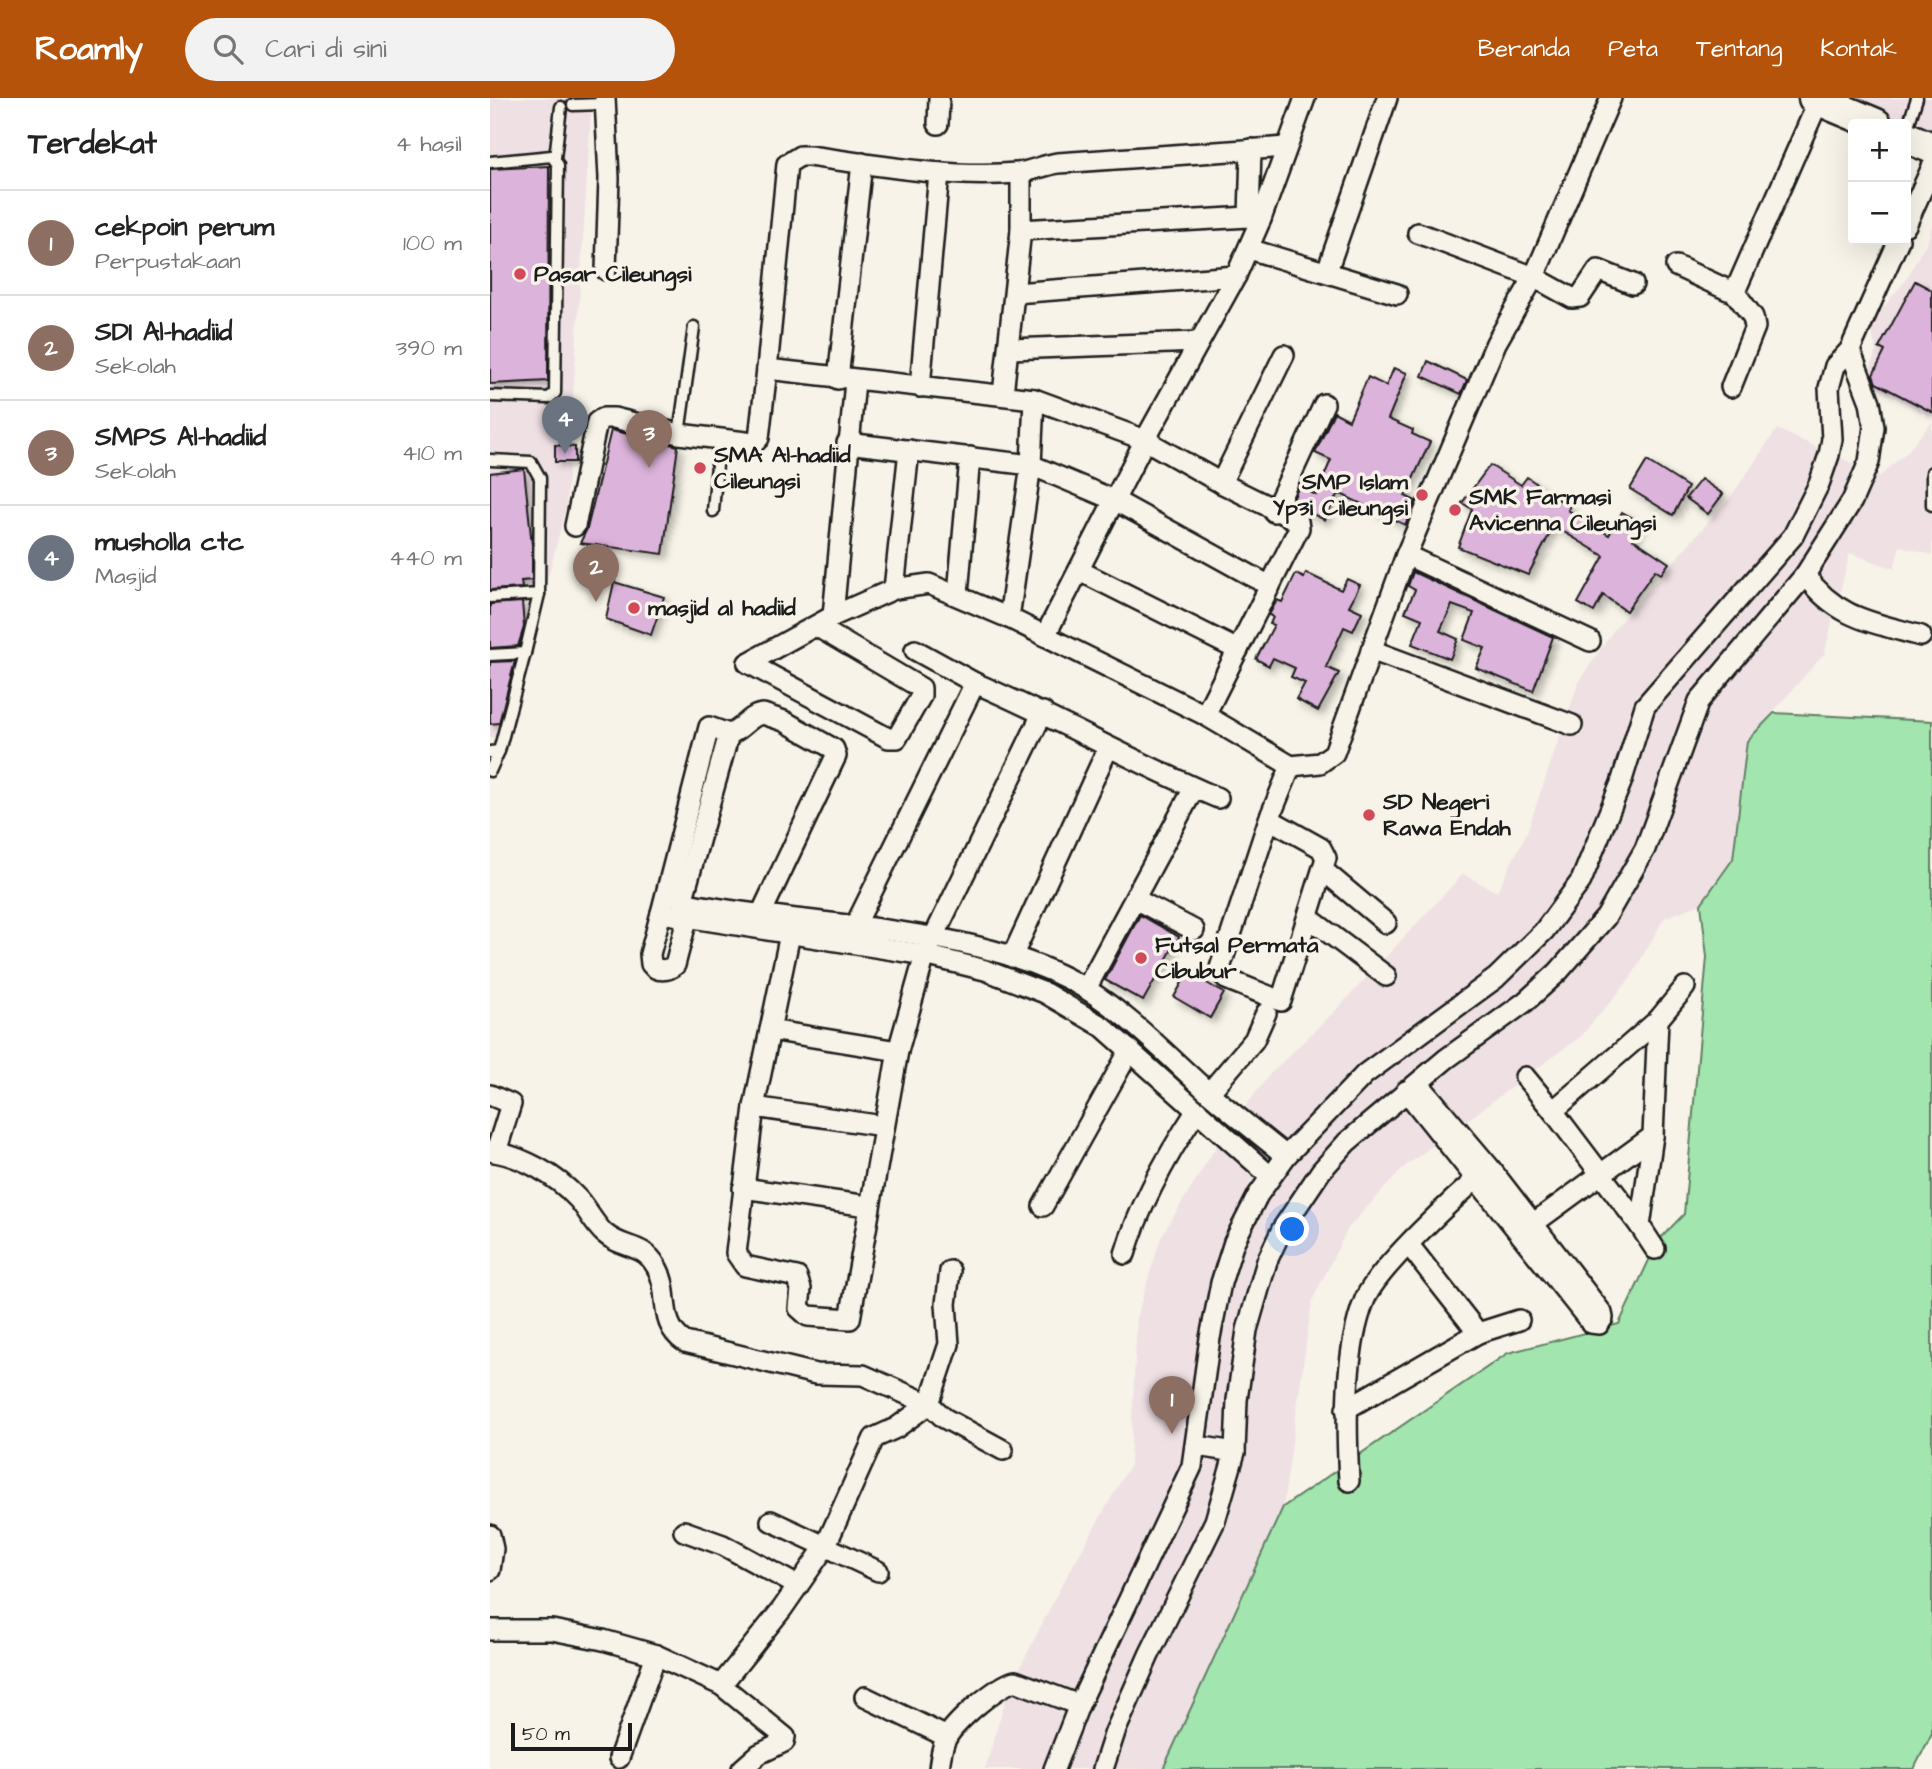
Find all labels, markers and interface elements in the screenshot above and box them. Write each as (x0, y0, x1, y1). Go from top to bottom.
search box (185, 18, 675, 81)
text: Roamly (35, 26, 143, 72)
icon: search (209, 30, 247, 68)
text: Cari di sini (265, 31, 387, 67)
text: Beranda (1478, 32, 1570, 66)
text: Peta (1608, 32, 1658, 66)
text: Tentang (1696, 32, 1782, 66)
text: Kontak (1820, 32, 1897, 66)
map controls (1848, 119, 1911, 245)
button: + (1848, 119, 1911, 182)
text: Terdekat (28, 123, 157, 165)
text: 4 hasil (395, 128, 462, 160)
button: − (1848, 182, 1911, 245)
text: cekpoin perum (95, 209, 274, 245)
text: 1 (50, 227, 52, 259)
text: 100 m (403, 227, 462, 259)
text: Perpustakaan (95, 245, 241, 277)
place label: Pasar Cileungsi (534, 258, 692, 291)
marker: Pasar Cileungsi (512, 266, 528, 282)
text: SDI Al-hadiid (95, 314, 232, 350)
text: 2 (44, 332, 58, 364)
text: 390 m (396, 332, 462, 364)
text: Sekolah (95, 350, 176, 382)
pin: 4 (542, 396, 588, 454)
pin: 3 (626, 410, 672, 468)
text: SMPS Al-hadiid (95, 419, 266, 455)
text: 3 (45, 437, 57, 469)
text: 410 m (402, 437, 462, 469)
place label: SMA Al-hadiid Cileungsi (713, 439, 851, 498)
text: Sekolah (95, 455, 176, 487)
marker: SMA Al-hadiid Cileungsi (692, 460, 708, 476)
place label: SMP Islam Yp3i Cileungsi (1273, 466, 1409, 525)
place label: SMK Farmasi Avicenna Cileungsi (1468, 481, 1656, 540)
marker: SMP Islam Yp3i Cileungsi (1414, 487, 1430, 503)
marker: SMK Farmasi Avicenna Cileungsi (1447, 502, 1463, 518)
text: musholla ctc (95, 524, 244, 560)
text: 4 (43, 542, 59, 574)
text: 440 m (389, 542, 462, 574)
pin: 2 (573, 544, 619, 602)
text: Masjid (95, 560, 157, 592)
place label: masjid al hadiid (648, 592, 796, 624)
marker: masjid al hadiid (626, 600, 642, 616)
place label: SD Negeri Rawa Endah (1382, 786, 1511, 844)
marker: SD Negeri Rawa Endah (1361, 807, 1377, 823)
place label: Futsal Permata Cibubur (1155, 929, 1319, 987)
marker: Futsal Permata Cibubur (1133, 950, 1149, 966)
your location (1275, 1212, 1309, 1246)
pin: 1 (1149, 1376, 1195, 1434)
scale bar (511, 1720, 632, 1752)
text: 50 m (522, 1721, 570, 1748)

